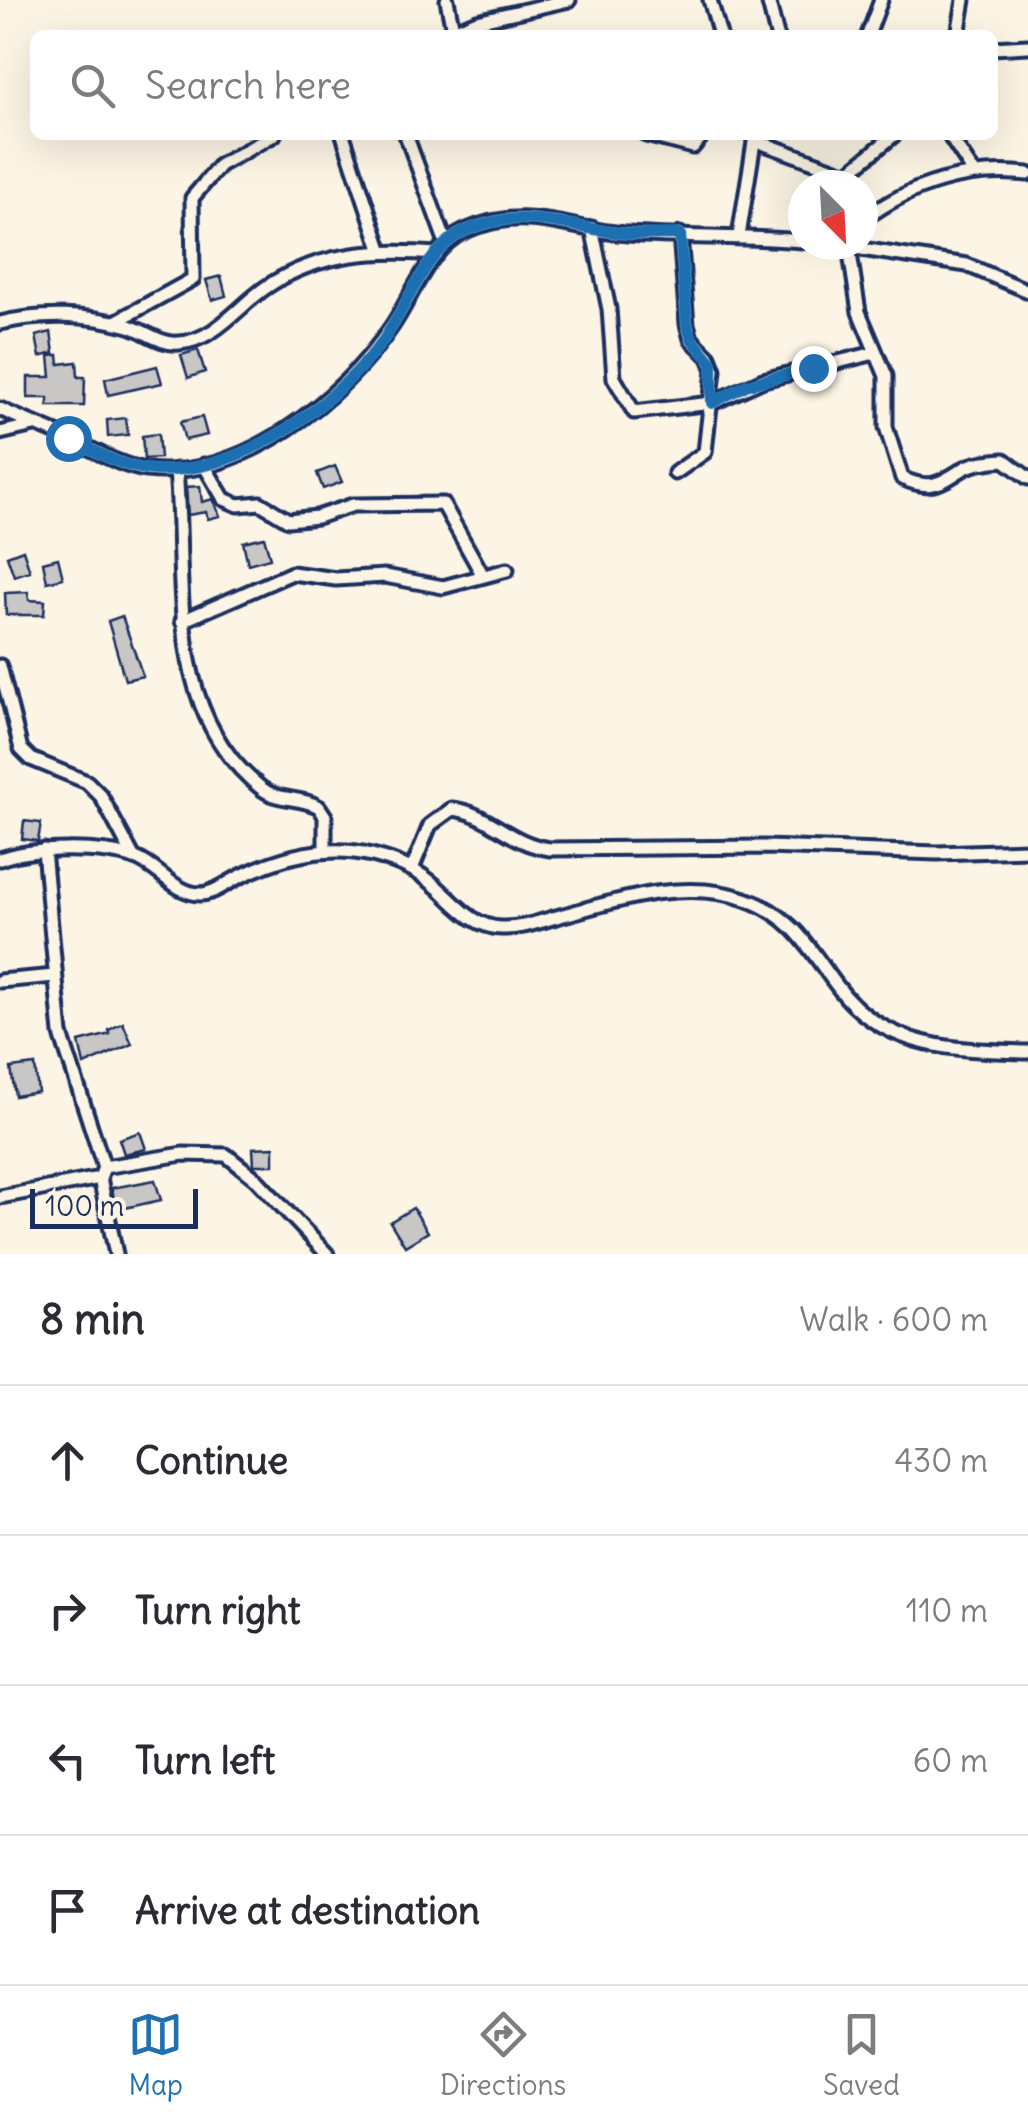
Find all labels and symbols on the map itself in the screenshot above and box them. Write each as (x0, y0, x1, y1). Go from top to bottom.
north arrow (788, 170, 878, 260)
route end (791, 346, 837, 392)
route start (46, 416, 92, 462)
scale bar (30, 1184, 198, 1228)

